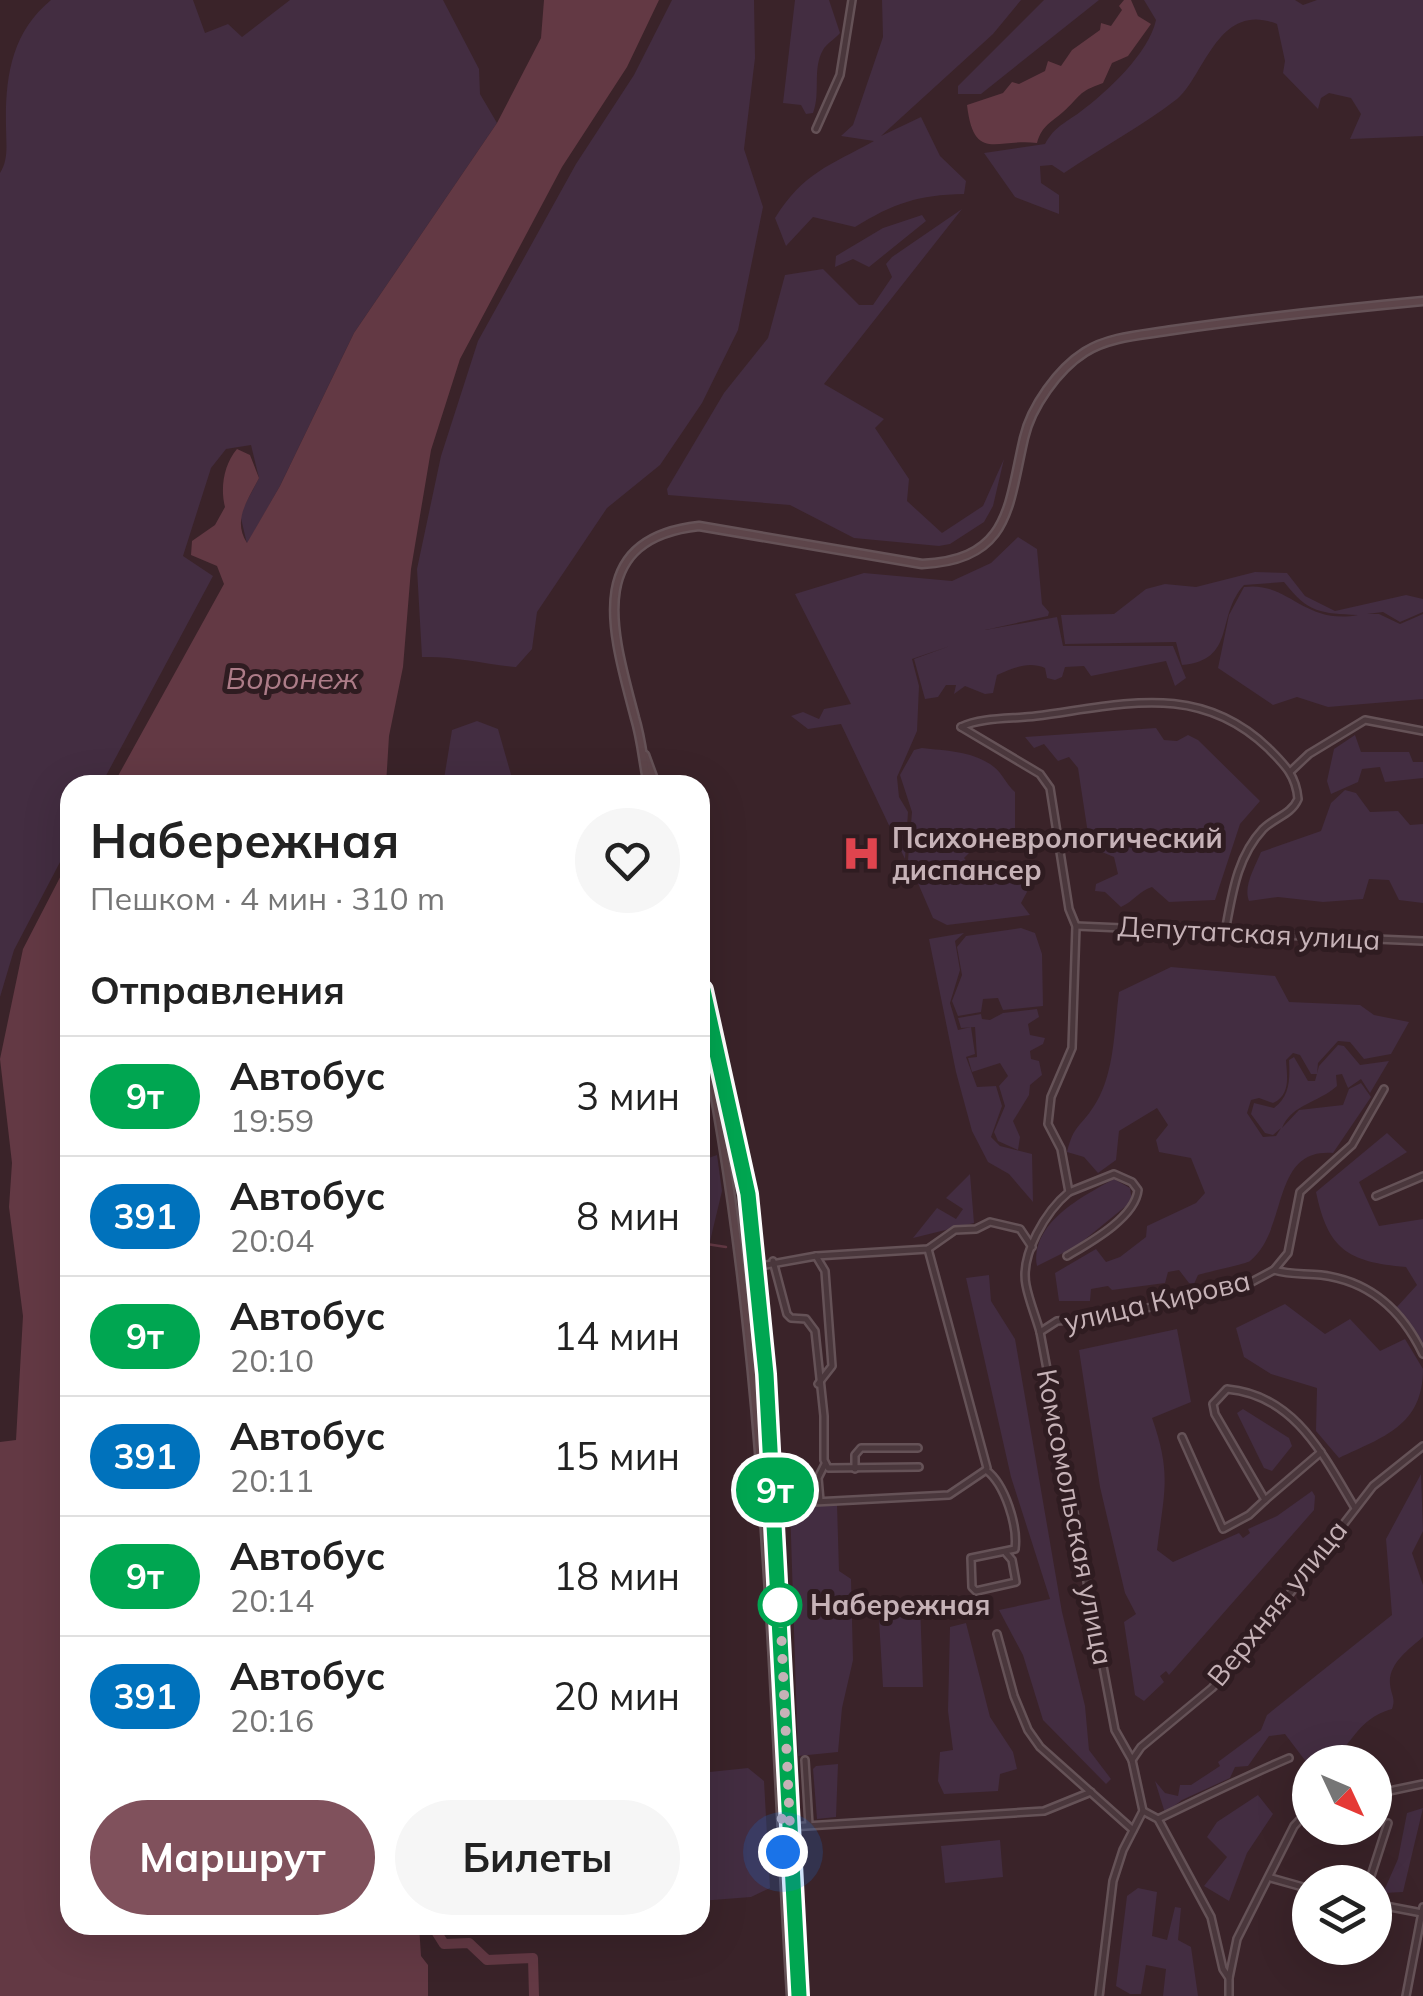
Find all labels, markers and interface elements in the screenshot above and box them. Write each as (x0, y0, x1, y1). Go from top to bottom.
water label: Воронеж (226, 659, 359, 697)
button: heart (575, 808, 680, 913)
text: Набережная (90, 810, 399, 870)
place label: Психоневрологический диспансер (892, 820, 1223, 887)
hospital icon: Психоневрологический диспансер (841, 833, 883, 875)
text: Пешком · 4 мин · 310 m (90, 878, 445, 918)
street label: Депутатская улица (1117, 908, 1381, 957)
text: Отправления (90, 966, 345, 1014)
text: Автобус (230, 1052, 385, 1100)
text: 3 мин (576, 1072, 680, 1120)
text: 9т (126, 1074, 164, 1118)
text: 19:59 (230, 1100, 314, 1140)
text: Автобус (230, 1172, 385, 1220)
text: 8 мин (576, 1192, 680, 1240)
text: 391 (113, 1194, 177, 1238)
text: 20:04 (230, 1220, 314, 1260)
street label: улица Кирова (1060, 1262, 1253, 1339)
text: Автобус (230, 1292, 385, 1340)
text: 14 мин (554, 1312, 680, 1360)
text: 9т (126, 1314, 164, 1358)
text: 20:10 (230, 1340, 314, 1380)
street label: Комсомольская улица (1030, 1366, 1121, 1668)
text: Автобус (230, 1412, 385, 1460)
text: 15 мин (554, 1432, 680, 1480)
text: 391 (113, 1434, 177, 1478)
line badge: 9т (730, 1458, 820, 1522)
text: 20:11 (230, 1460, 314, 1500)
text: 9т (756, 1468, 794, 1512)
street label: Верхняя улица (1199, 1513, 1354, 1693)
text: Автобус (230, 1532, 385, 1580)
text: 18 мин (554, 1552, 680, 1600)
text: 9т (126, 1554, 164, 1598)
text: 20:14 (230, 1580, 314, 1620)
marker: Набережная (759, 1584, 801, 1626)
place label: Набережная (810, 1587, 990, 1622)
text: Автобус (230, 1652, 385, 1700)
text: 20 мин (554, 1672, 680, 1720)
text: 391 (113, 1674, 177, 1718)
text: 20:16 (230, 1700, 314, 1740)
north arrow (1292, 1745, 1392, 1845)
map controls (1292, 1745, 1392, 1965)
button: Маршрут (90, 1800, 375, 1915)
button: Билеты (395, 1800, 680, 1915)
your location (758, 1827, 808, 1877)
button: layers (1292, 1865, 1392, 1965)

